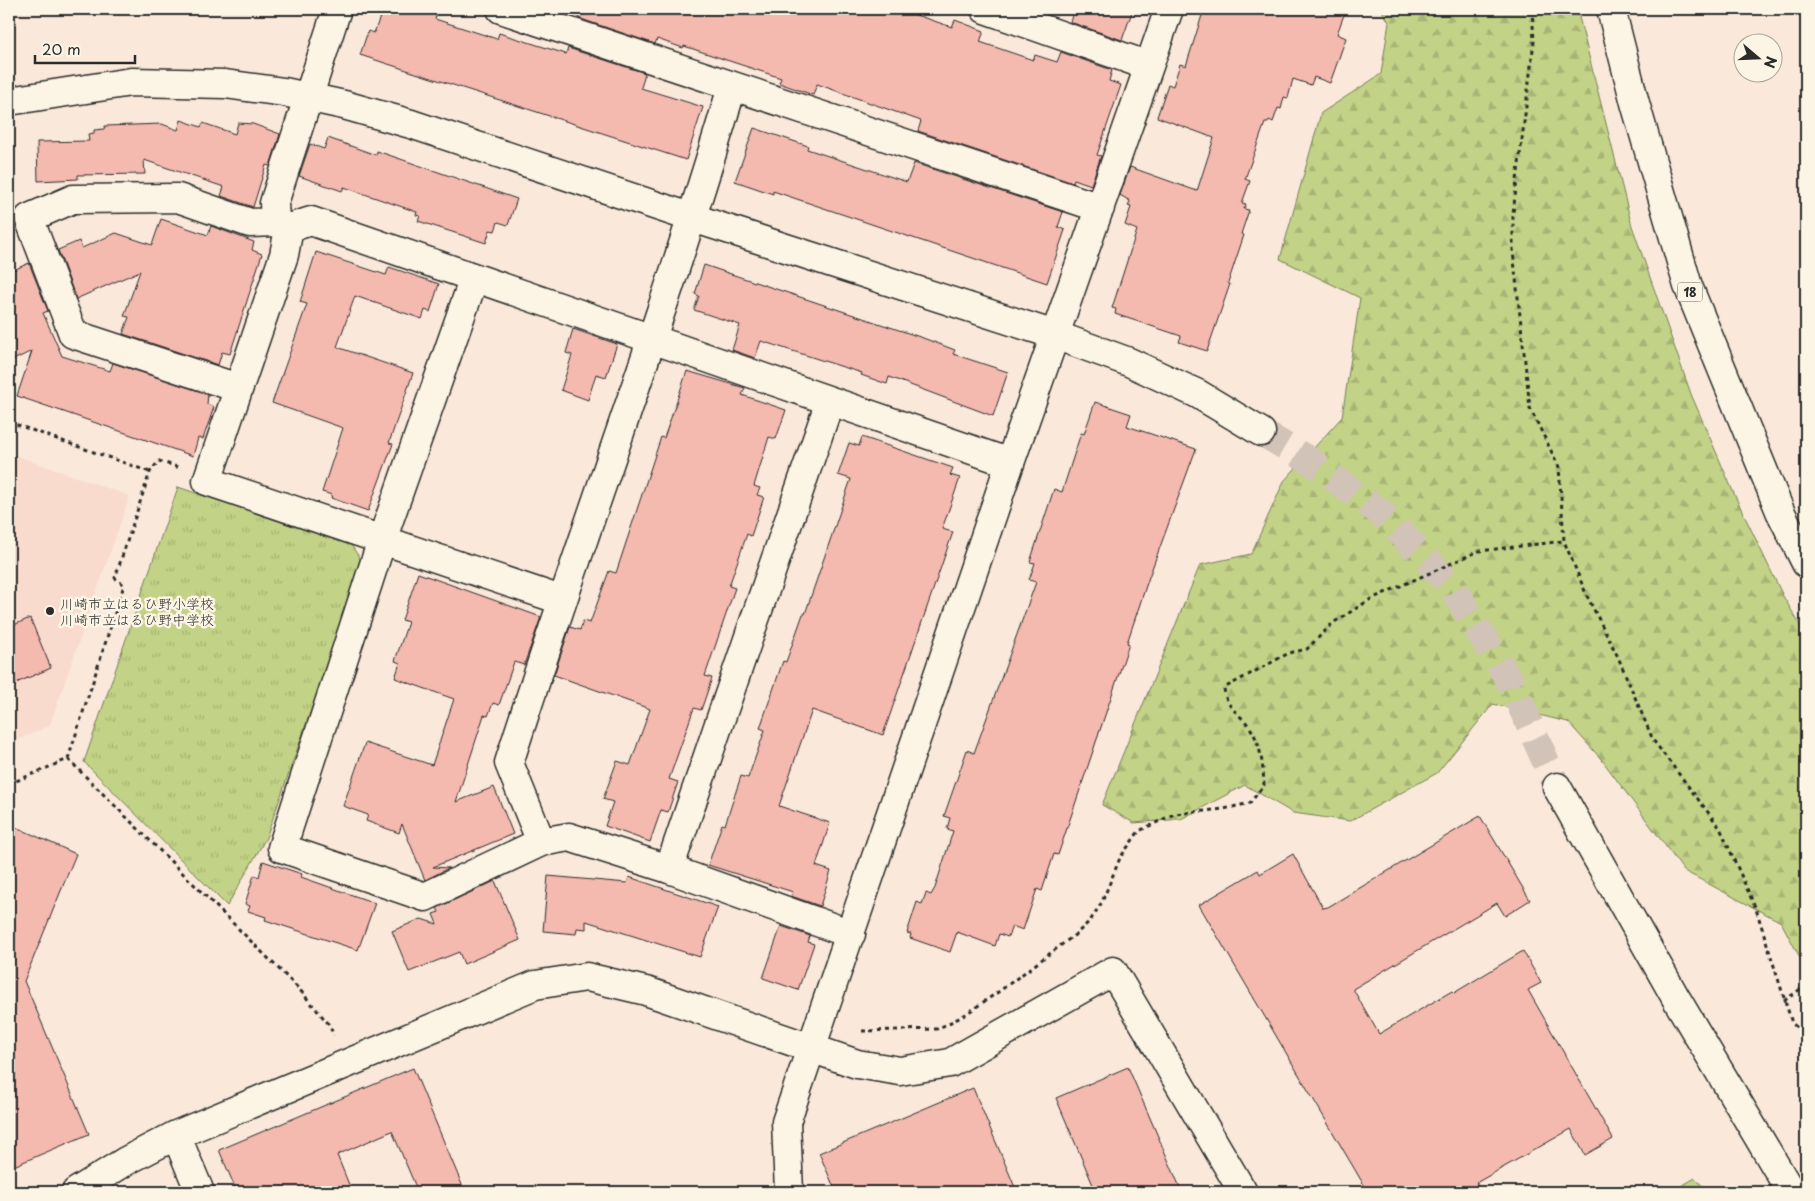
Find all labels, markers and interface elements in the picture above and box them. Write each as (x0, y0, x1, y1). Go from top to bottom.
scale bar (35, 32, 135, 64)
north arrow (1732, 32, 1782, 82)
text: 20 m (42, 37, 81, 60)
text: N (1759, 54, 1782, 71)
road number: 18 (1678, 282, 1702, 302)
place label: 川崎市立はるひ野小学校 川崎市立はるひ野中学校 (60, 593, 214, 630)
marker: 川崎市立はるひ野小学校 川崎市立はるひ野中学校 (44, 605, 56, 617)

